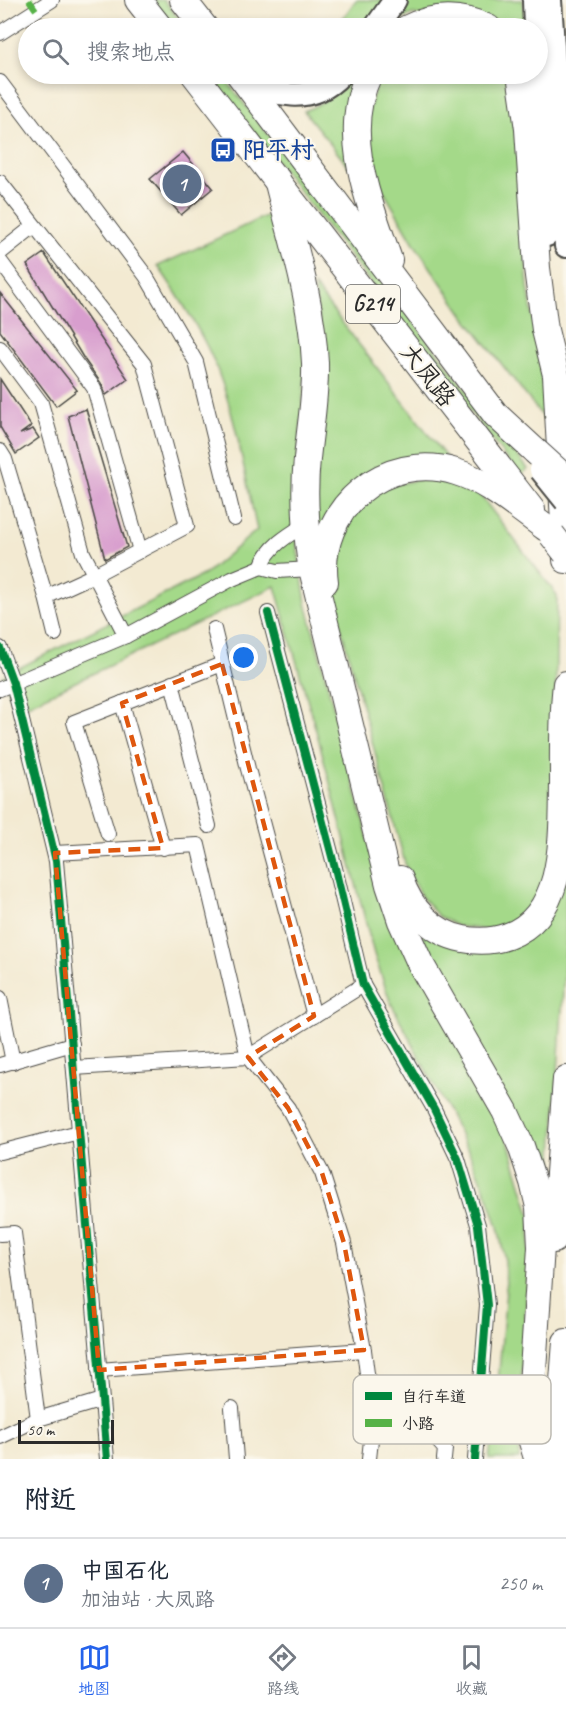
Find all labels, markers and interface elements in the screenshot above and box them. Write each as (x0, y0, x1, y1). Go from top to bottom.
search box (18, 18, 548, 84)
icon: search (39, 35, 72, 68)
text: 搜索地点 (87, 38, 175, 66)
bus stop icon: 阳平村 (208, 135, 238, 165)
place label: 阳平村 (242, 135, 314, 165)
pin: 1 (162, 162, 201, 207)
road number: G214 (346, 285, 400, 323)
street label: 大凤路 (394, 337, 462, 413)
your location (229, 643, 258, 672)
legend (353, 1375, 551, 1444)
text: 自行车道 (402, 1387, 466, 1407)
text: 小路 (402, 1414, 434, 1434)
scale bar (18, 1417, 114, 1444)
text: 50 m (27, 1420, 54, 1440)
text: 附近 (24, 1483, 76, 1516)
text: 中国石化 (81, 1557, 169, 1585)
text: 1 (39, 1571, 48, 1596)
text: 250 m (499, 1571, 542, 1596)
text: 加油站 · 大凤路 (81, 1587, 214, 1612)
tab: 地图 (78, 1641, 111, 1699)
tab: 路线 (266, 1641, 299, 1699)
tab: 收藏 (455, 1641, 488, 1699)

